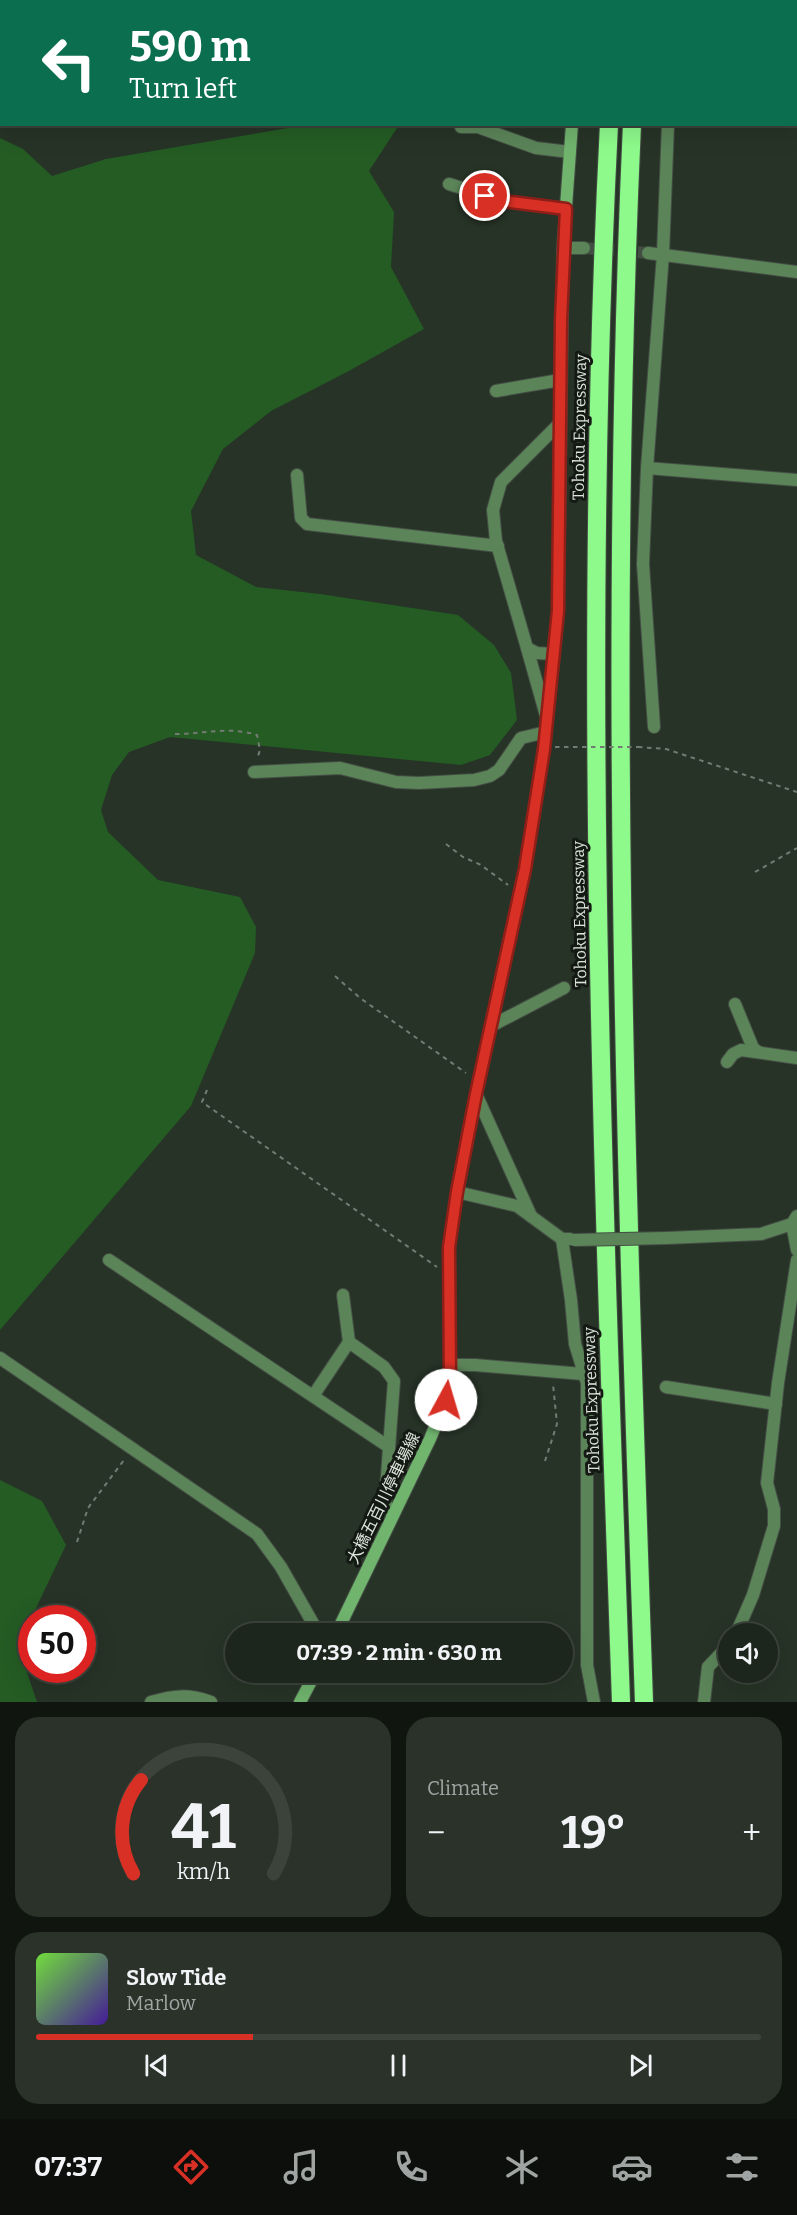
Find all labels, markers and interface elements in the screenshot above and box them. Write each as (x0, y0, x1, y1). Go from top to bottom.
text: 590 m (129, 22, 251, 72)
icon: left (30, 24, 108, 102)
text: Turn left (129, 73, 237, 105)
pin (459, 170, 510, 221)
icon: arrive (468, 179, 501, 212)
street label: Tohoku Expressway (569, 353, 590, 500)
street label: Tohoku Expressway (569, 840, 590, 987)
street label: Tohoku Expressway (579, 1326, 604, 1473)
position arrow (414, 1368, 478, 1432)
street label: 大橋五百川停車場線 (343, 1429, 424, 1567)
speed limit sign: 50 (18, 1605, 96, 1683)
map controls (718, 1623, 778, 1683)
button: sound (718, 1623, 778, 1683)
text: 07:39 · 2 min · 630 m (296, 1639, 502, 1666)
text: Climate (427, 1776, 499, 1800)
text: 41 (171, 1790, 236, 1865)
text: 19° (561, 1806, 626, 1860)
text: − (427, 1813, 445, 1853)
text: + (742, 1813, 761, 1853)
text: km/h (176, 1859, 230, 1885)
text: Slow Tide (126, 1964, 226, 1991)
text: Marlow (126, 1991, 196, 2015)
icon: previous (140, 2049, 173, 2082)
icon: pause (382, 2049, 415, 2082)
icon: next (624, 2049, 657, 2082)
icon: directions (170, 2146, 212, 2188)
icon: music (280, 2146, 322, 2188)
icon: phone (390, 2146, 432, 2188)
icon: climate (501, 2146, 543, 2188)
icon: car (611, 2146, 653, 2188)
icon: filters (721, 2146, 763, 2188)
text: 07:37 (34, 2151, 102, 2183)

